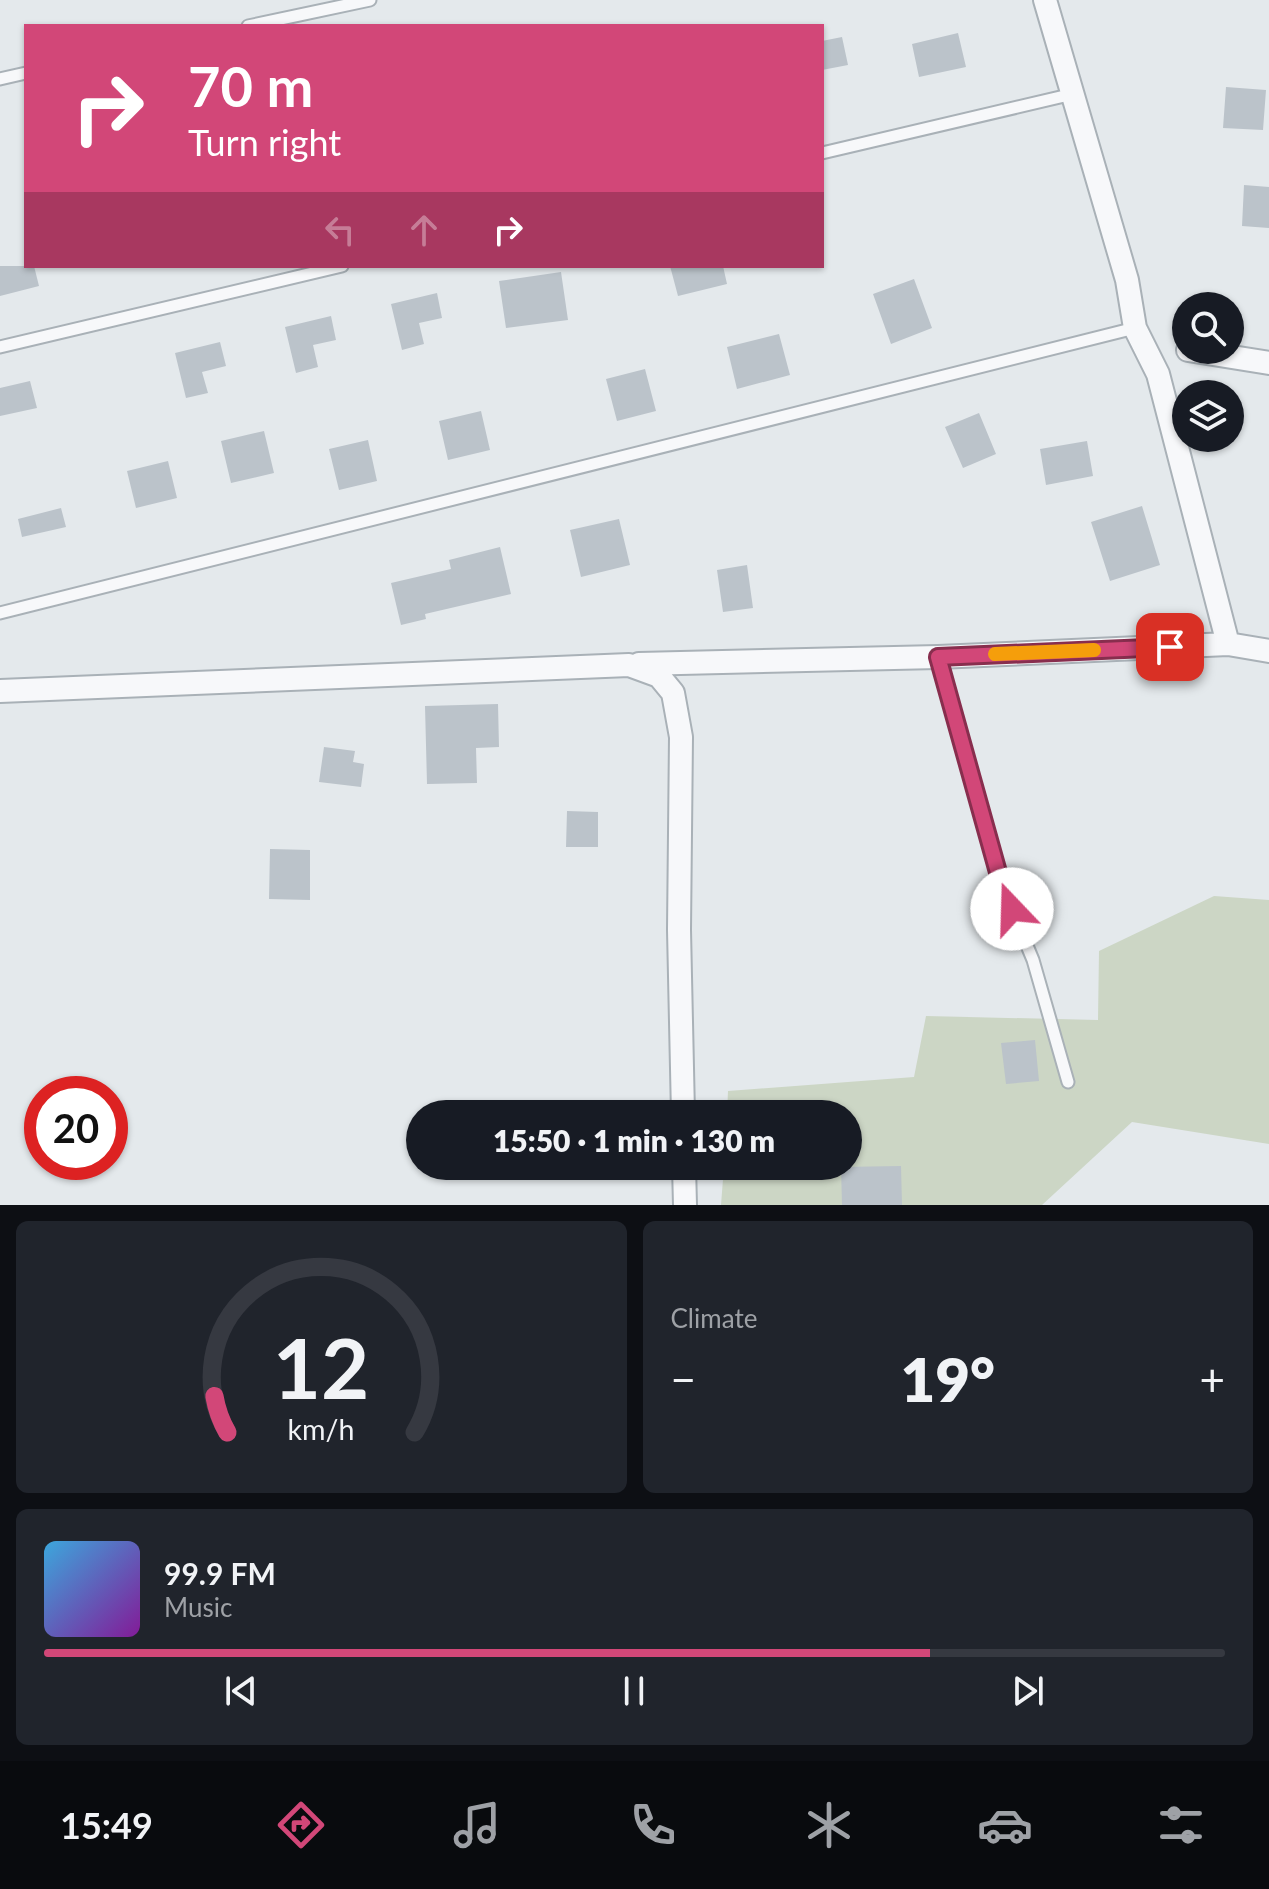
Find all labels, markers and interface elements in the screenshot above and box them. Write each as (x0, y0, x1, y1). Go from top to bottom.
text: 70 m (188, 52, 313, 119)
icon: right (56, 56, 160, 160)
text: Turn right (188, 120, 341, 164)
icon: left (318, 208, 362, 252)
icon: ahead (402, 208, 446, 252)
icon: right (486, 208, 530, 252)
map controls (1172, 292, 1244, 452)
button: search (1172, 292, 1244, 364)
button: layers (1172, 380, 1244, 452)
pin (1136, 613, 1204, 681)
icon: arrive (1148, 625, 1192, 669)
position arrow (970, 867, 1054, 951)
speed limit sign: 20 (24, 1076, 128, 1180)
text: 15:50 · 1 min · 130 m (493, 1122, 775, 1158)
text: Climate (671, 1302, 757, 1334)
text: 12 (273, 1317, 370, 1417)
text: 19° (900, 1343, 995, 1415)
text: − (671, 1353, 696, 1405)
text: + (1199, 1353, 1225, 1405)
text: km/h (288, 1412, 355, 1446)
text: 99.9 FM (164, 1555, 276, 1591)
text: Music (164, 1591, 232, 1623)
icon: previous (219, 1669, 263, 1713)
icon: pause (612, 1669, 656, 1713)
icon: next (1006, 1669, 1050, 1713)
icon: directions (273, 1797, 329, 1853)
icon: music (449, 1797, 505, 1853)
icon: phone (625, 1797, 681, 1853)
icon: climate (801, 1797, 857, 1853)
icon: car (977, 1797, 1033, 1853)
icon: filters (1153, 1797, 1209, 1853)
text: 15:49 (60, 1803, 153, 1847)

